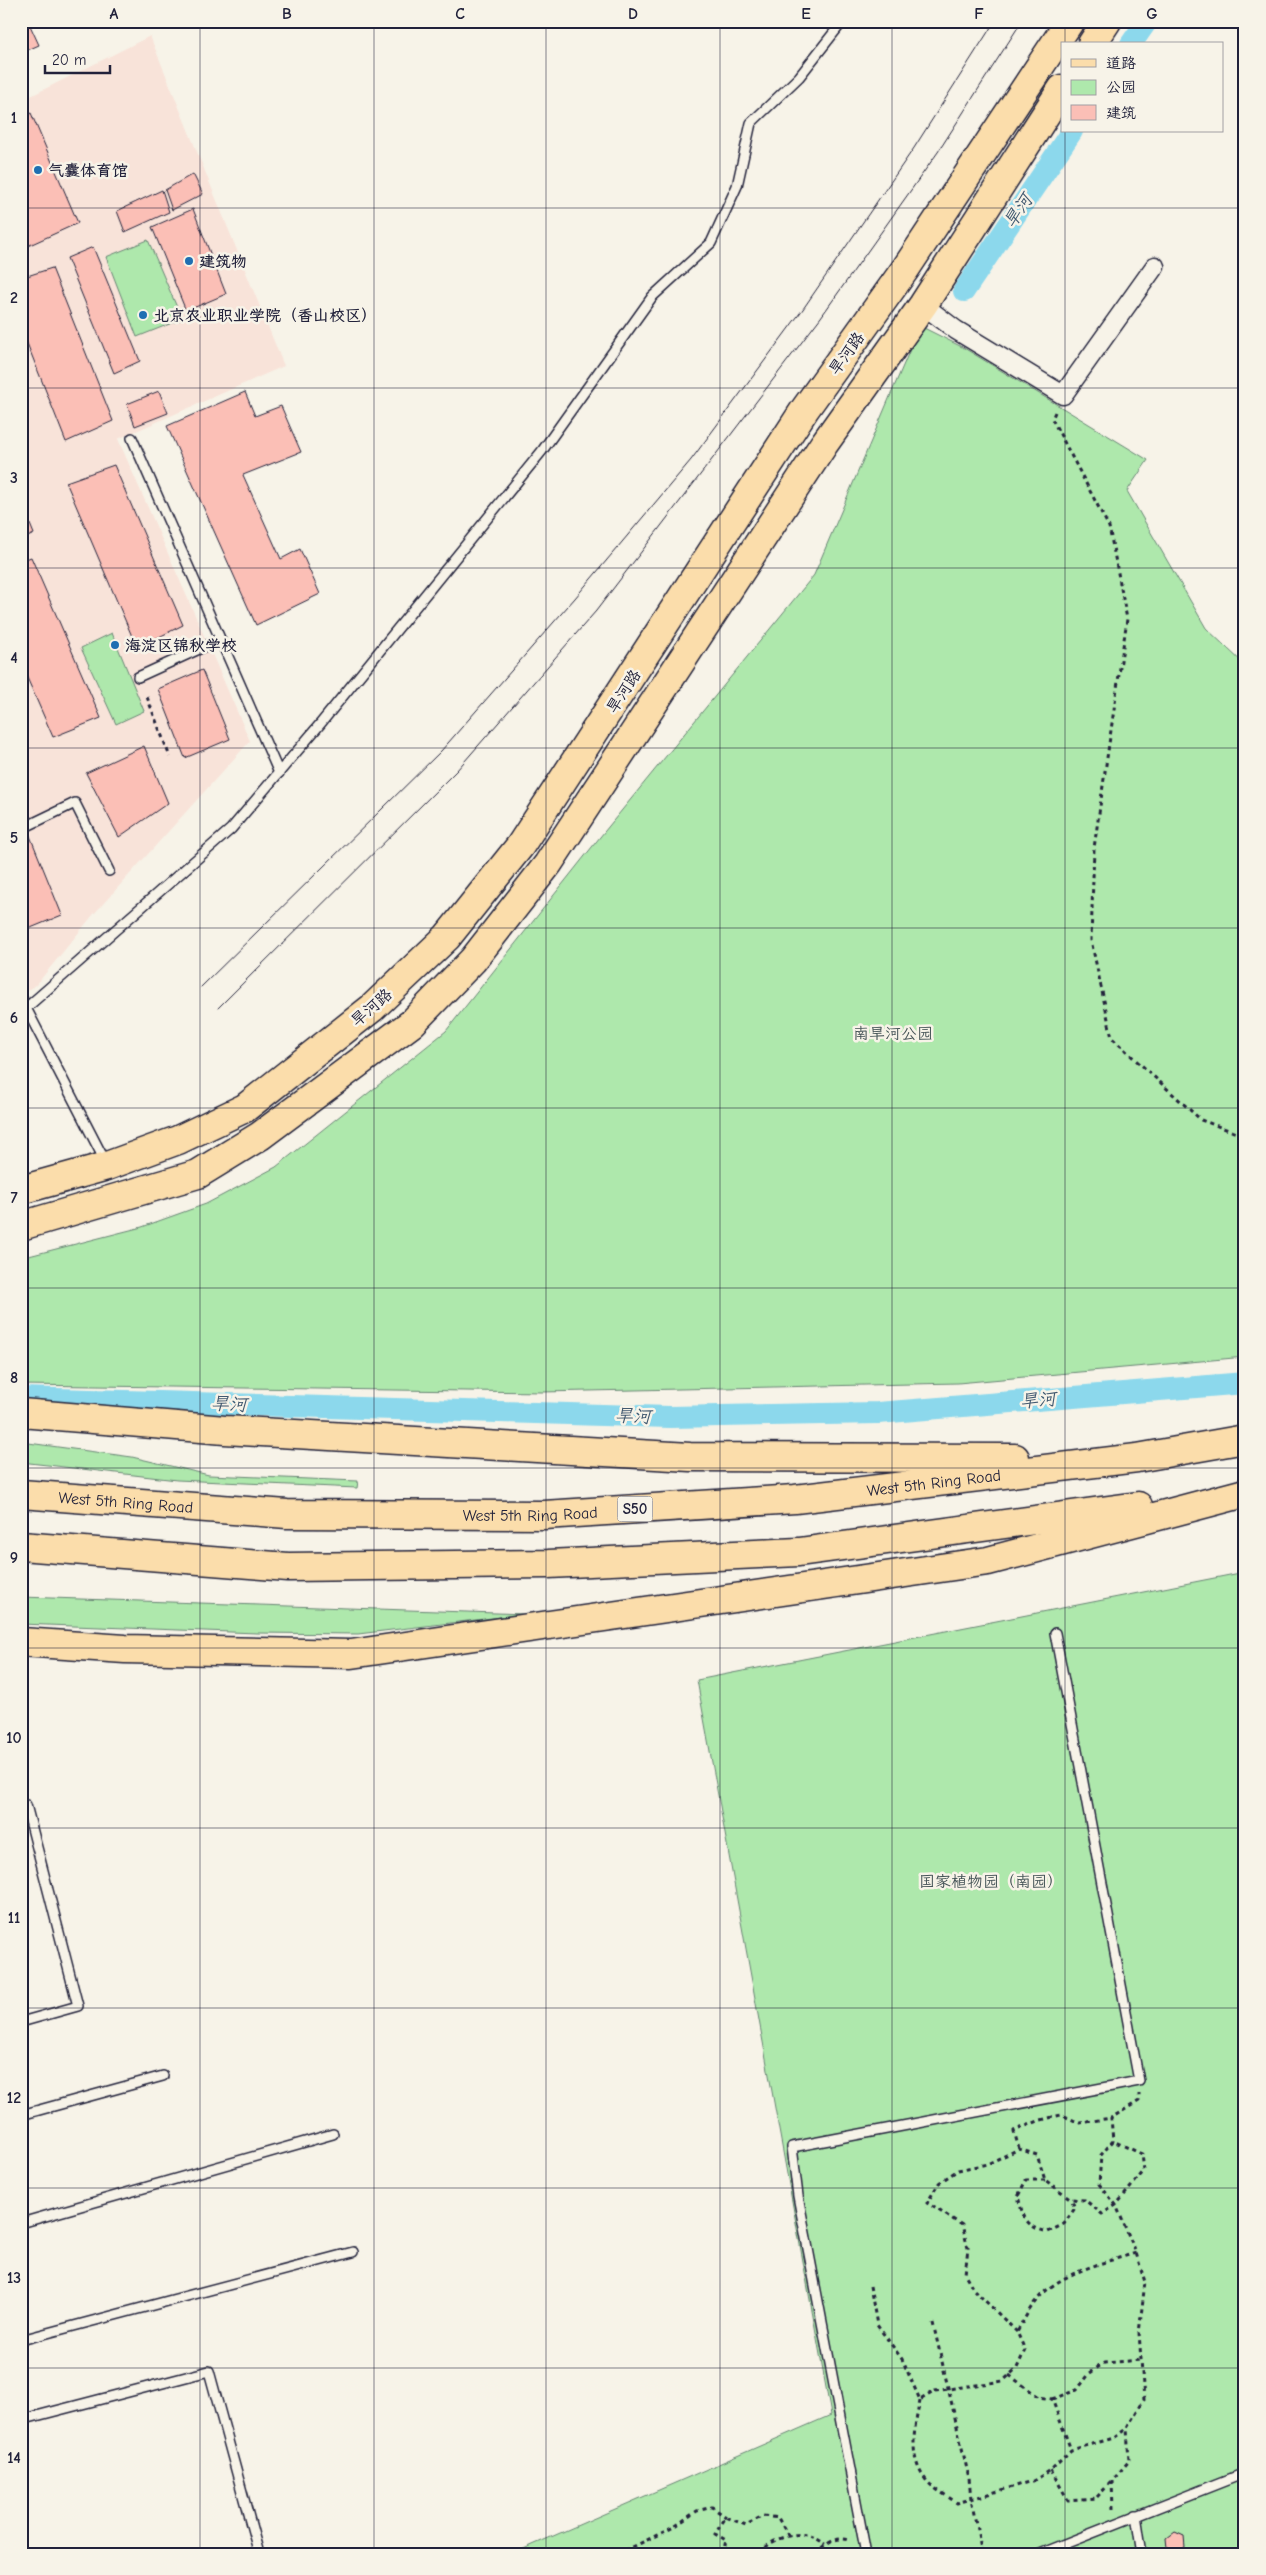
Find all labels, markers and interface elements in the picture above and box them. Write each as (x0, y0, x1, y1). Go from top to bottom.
text: A (110, 5, 119, 23)
text: B (282, 5, 292, 23)
text: C (455, 5, 465, 23)
text: D (628, 5, 638, 23)
text: E (801, 5, 811, 23)
text: F (974, 5, 984, 23)
text: G (1146, 5, 1158, 23)
scale bar (45, 42, 110, 74)
legend (1061, 42, 1224, 132)
text: 20 m (52, 51, 86, 69)
text: 道路 (1106, 54, 1136, 72)
text: 公园 (1106, 78, 1136, 96)
text: 建筑 (1106, 104, 1136, 122)
text: 1 (11, 109, 17, 127)
place label: 气囊体育馆 (48, 162, 128, 180)
marker: 气囊体育馆 (32, 164, 44, 176)
water label: 旱河 (1000, 188, 1039, 232)
place label: 建筑物 (199, 253, 247, 271)
marker: 建筑物 (183, 255, 195, 267)
text: 2 (10, 289, 18, 307)
place label: 北京农业职业学院（香山校区） (153, 307, 377, 325)
marker: 北京农业职业学院（香山校区） (137, 309, 149, 321)
street label: 旱河路 (825, 329, 868, 378)
text: 3 (10, 469, 18, 487)
place label: 海淀区锦秋学校 (125, 637, 237, 655)
marker: 海淀区锦秋学校 (109, 639, 121, 651)
text: 4 (10, 649, 18, 667)
street label: 旱河路 (603, 667, 644, 717)
text: 5 (10, 829, 18, 847)
street label: 旱河路 (348, 985, 396, 1030)
text: 6 (10, 1009, 18, 1027)
park label: 南旱河公园 (853, 1025, 933, 1043)
text: 7 (10, 1189, 18, 1207)
text: 8 (10, 1369, 18, 1387)
water label: 旱河 (1019, 1388, 1060, 1413)
water label: 旱河 (211, 1393, 250, 1416)
water label: 旱河 (615, 1405, 654, 1428)
street label: West 5th Ring Road (866, 1466, 1002, 1500)
street label: West 5th Ring Road (58, 1489, 194, 1517)
road number: S50 (618, 1496, 652, 1522)
street label: West 5th Ring Road (463, 1504, 598, 1525)
text: 9 (10, 1549, 18, 1567)
text: 10 (6, 1729, 22, 1747)
park label: 国家植物园（南园） (919, 1873, 1063, 1891)
text: 11 (8, 1909, 20, 1927)
text: 12 (7, 2089, 21, 2107)
text: 13 (7, 2269, 21, 2287)
text: 14 (7, 2449, 21, 2467)

